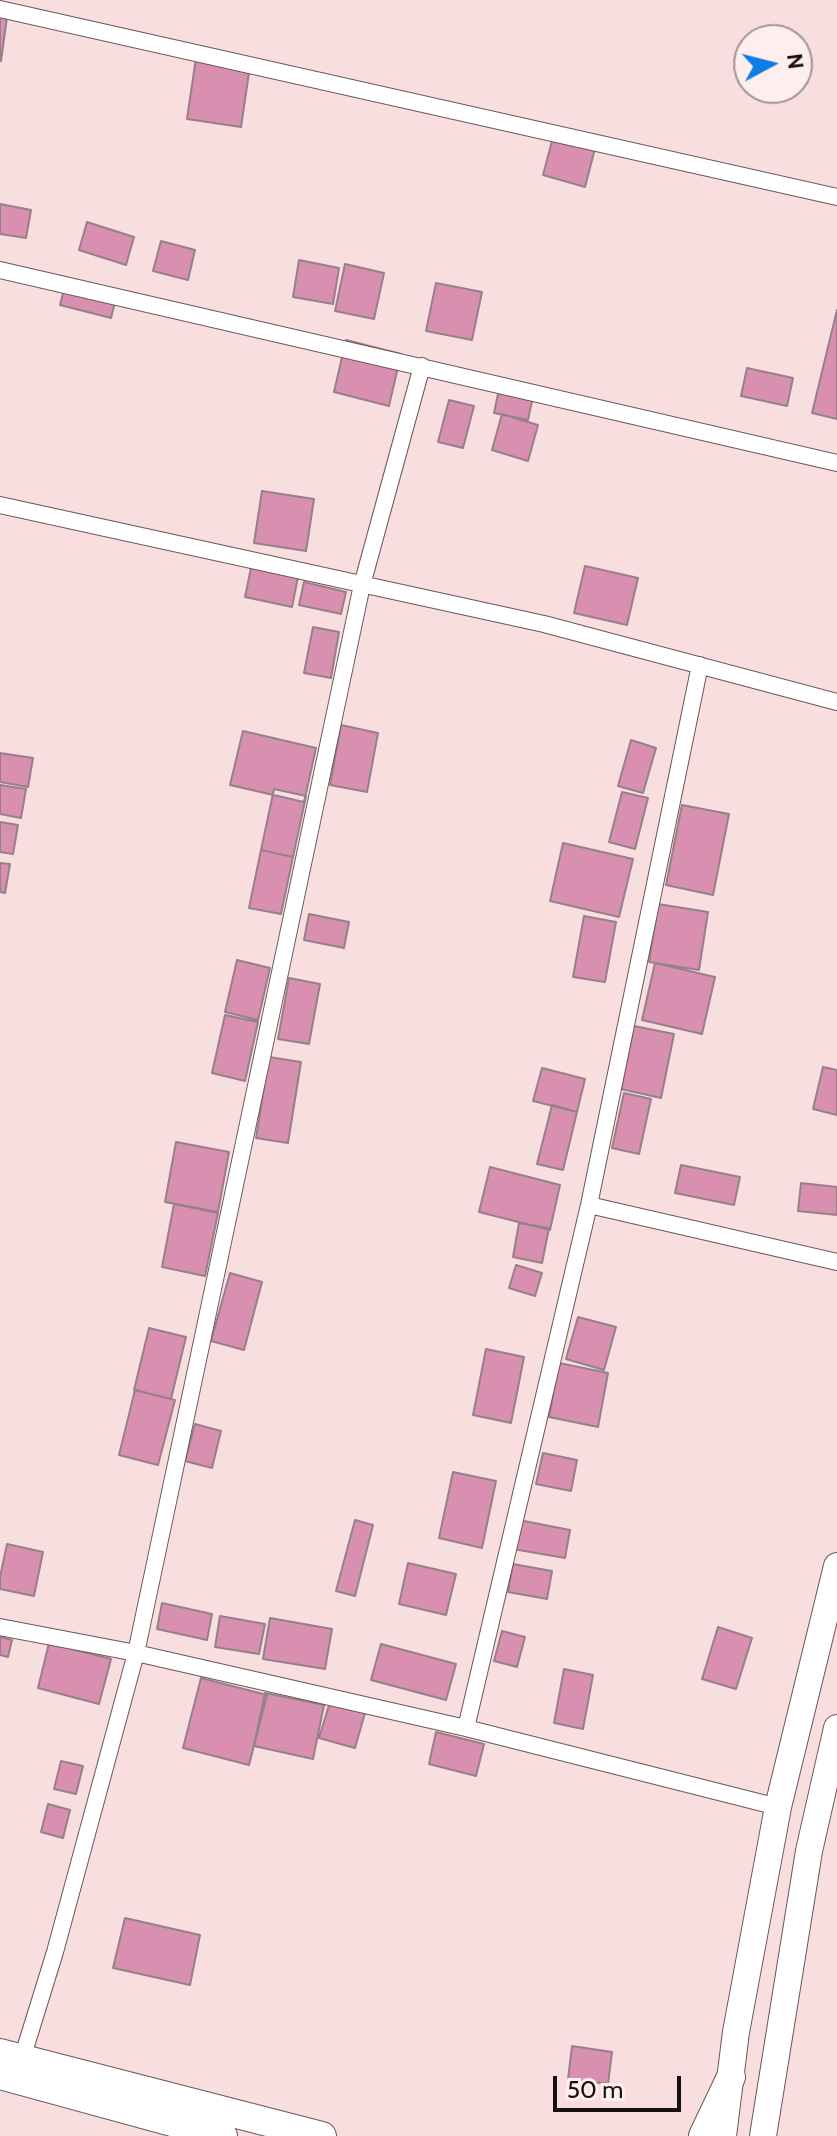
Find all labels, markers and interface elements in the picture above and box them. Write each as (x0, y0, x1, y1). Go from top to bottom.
north arrow (733, 24, 813, 104)
text: N (781, 52, 810, 71)
scale bar (557, 2060, 685, 2110)
text: 50 m (567, 2075, 623, 2104)

